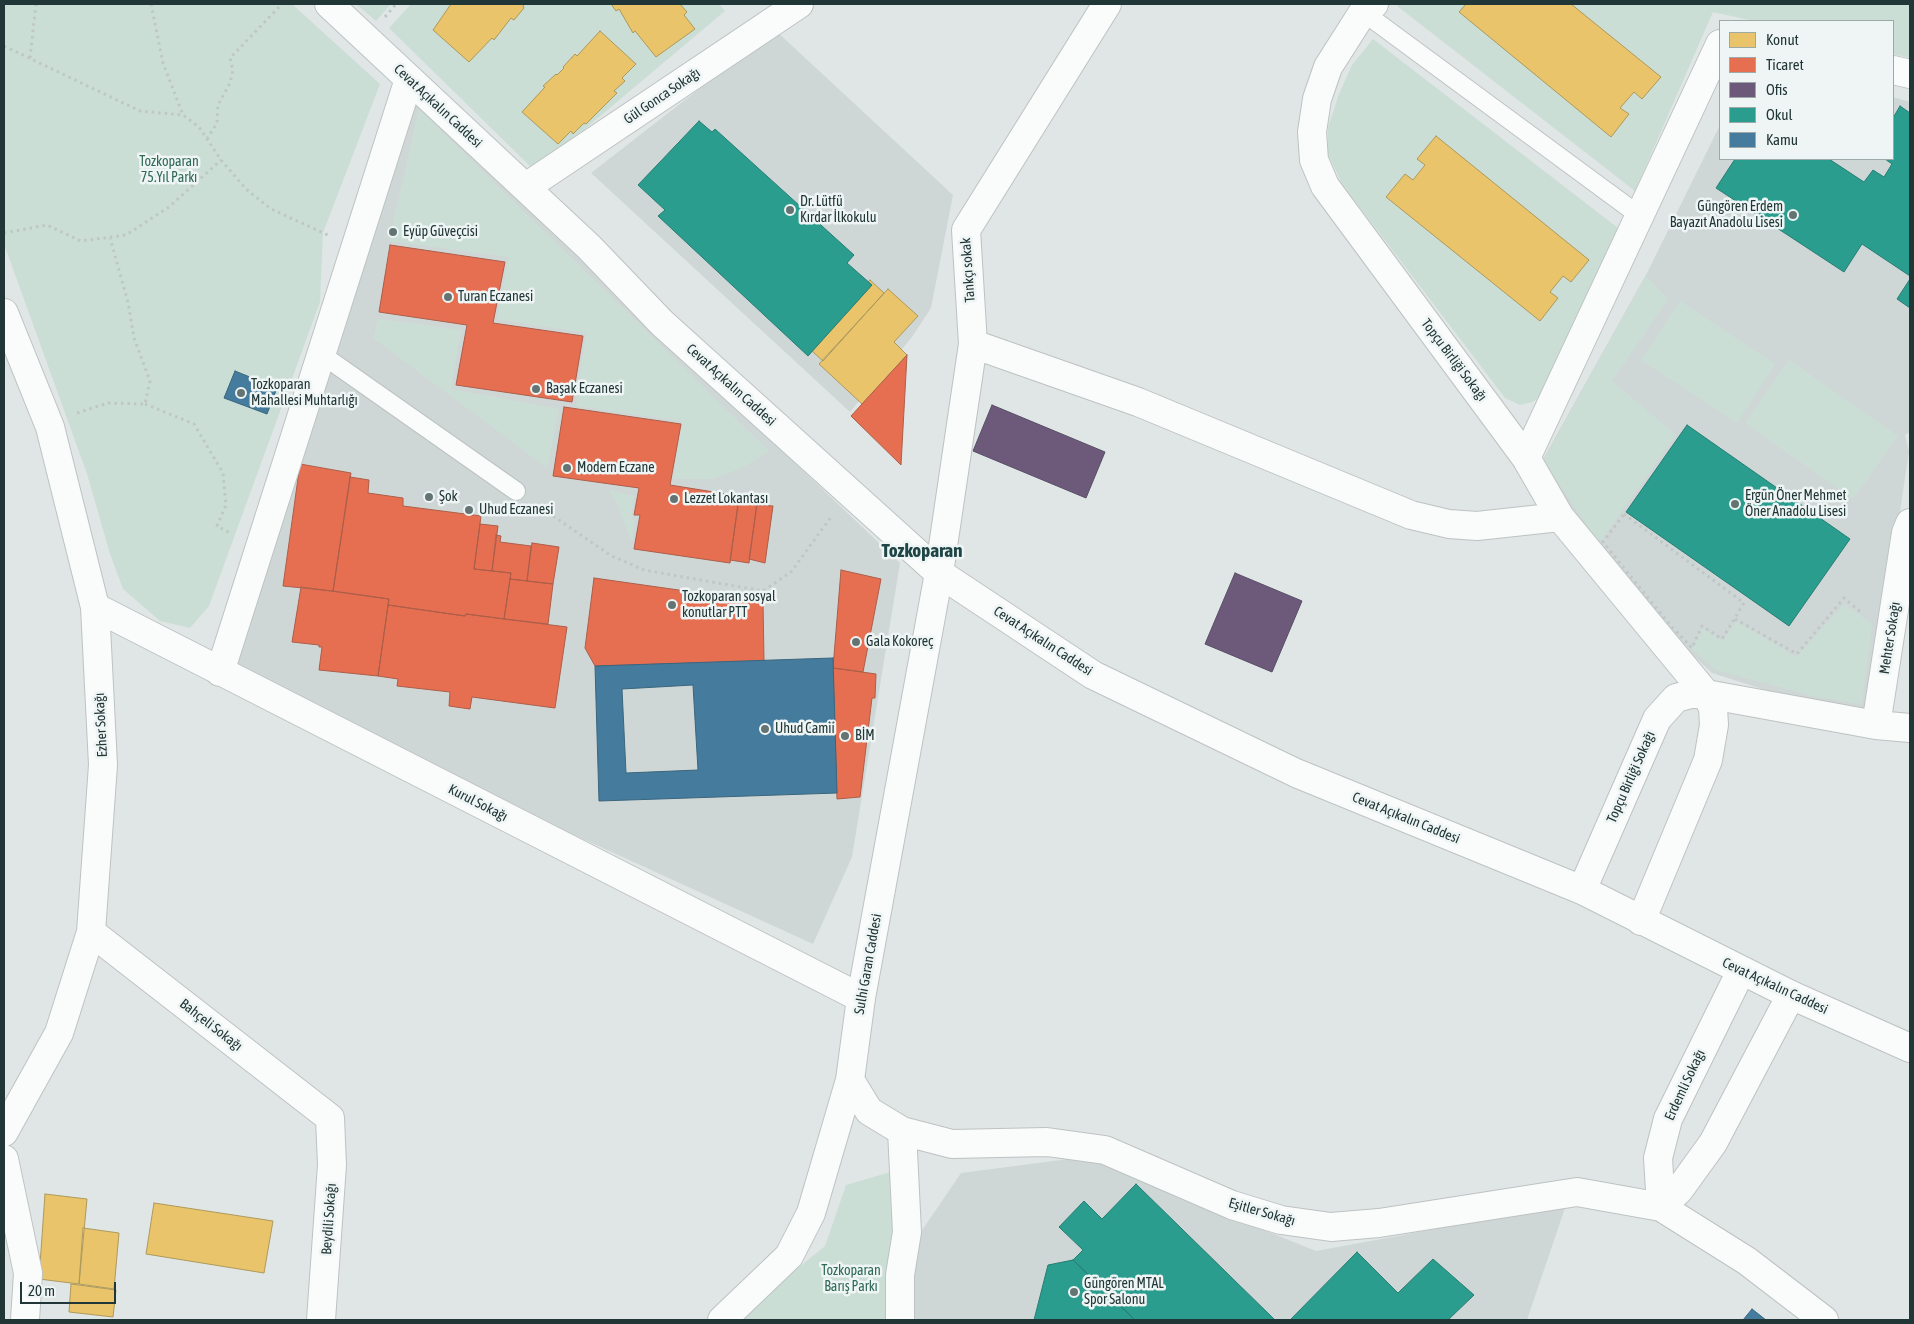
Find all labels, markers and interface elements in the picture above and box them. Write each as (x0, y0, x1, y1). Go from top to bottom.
legend (1719, 20, 1894, 160)
text: Konut (1766, 31, 1799, 48)
text: Ticaret (1766, 56, 1804, 73)
street label: Cevat Açıkalın Caddesi (390, 61, 486, 151)
street label: Gül Gonca Sokağı (621, 64, 703, 128)
text: Ofis (1766, 81, 1788, 98)
text: Okul (1766, 106, 1793, 123)
text: Kamu (1766, 131, 1798, 148)
park label: Tozkoparan 75.Yıl Parkı (139, 154, 199, 186)
place label: Dr. Lütfü Kırdar İlkokulu (800, 194, 877, 226)
place label: Güngören Erdem Bayazıt Anadolu Lisesi (1670, 199, 1783, 232)
marker: Dr. Lütfü Kırdar İlkokulu (784, 204, 796, 216)
marker: Güngören Erdem Bayazıt Anadolu Lisesi (1787, 209, 1799, 221)
place label: Eyüp Güveçcisi (403, 224, 478, 240)
marker: Eyüp Güveçcisi (387, 226, 399, 238)
street label: Tankçı sokak (957, 237, 979, 303)
place label: Turan Eczanesi (458, 289, 533, 305)
marker: Turan Eczanesi (442, 291, 454, 303)
street label: Topçu Birliği Sokağı (1418, 315, 1490, 405)
street label: Cevat Açıkalın Caddesi (683, 340, 779, 430)
place label: Tozkoparan Mahallesi Muhtarlığı (251, 377, 358, 410)
place label: Başak Eczanesi (546, 381, 623, 397)
marker: Başak Eczanesi (530, 383, 542, 395)
marker: Tozkoparan Mahallesi Muhtarlığı (235, 387, 247, 399)
place label: Modern Eczane (577, 460, 655, 476)
marker: Modern Eczane (561, 462, 573, 474)
place label: Ergün Öner Mehmet Öner Anadolu Lisesi (1745, 488, 1847, 520)
place label: Şok (439, 489, 458, 505)
marker: Şok (423, 491, 435, 503)
place label: Lezzet Lokantası (684, 491, 768, 507)
marker: Lezzet Lokantası (668, 493, 680, 505)
marker: Ergün Öner Mehmet Öner Anadolu Lisesi (1729, 498, 1741, 510)
place label: Uhud Eczanesi (479, 502, 553, 518)
marker: Uhud Eczanesi (463, 504, 475, 516)
district label: Tozkoparan (882, 540, 962, 562)
place label: Tozkoparan sosyal konutlar PTT (682, 589, 776, 622)
marker: Tozkoparan sosyal konutlar PTT (666, 599, 678, 611)
street label: Mehter Sokağı (1876, 601, 1904, 675)
street label: Cevat Açıkalın Caddesi (990, 603, 1096, 679)
place label: Gala Kokoreç (866, 634, 933, 650)
marker: Gala Kokoreç (850, 636, 862, 648)
street label: Ezher Sokağı (91, 692, 111, 758)
place label: Uhud Camii (775, 721, 835, 737)
marker: Uhud Camii (759, 723, 771, 735)
place label: BİM (855, 728, 875, 744)
street label: Topçu Birliği Sokağı (1603, 728, 1659, 826)
marker: BİM (839, 730, 851, 742)
street label: Kurul Sokağı (446, 781, 510, 825)
street label: Cevat Açıkalın Caddesi (1350, 789, 1462, 847)
street label: Sulhi Garan Caddesi (851, 912, 885, 1016)
street label: Cevat Açıkalın Caddesi (1719, 954, 1831, 1018)
street label: Bahçeli Sokağı (176, 995, 246, 1055)
street label: Erdemli Sokağı (1661, 1047, 1709, 1123)
street label: Beydili Sokağı (318, 1183, 340, 1255)
street label: Eşitler Sokağı (1227, 1194, 1297, 1230)
park label: Tozkoparan Barış Parkı (821, 1263, 881, 1295)
scale bar (22, 1272, 119, 1304)
place label: Güngören MTAL Spor Salonu (1084, 1276, 1164, 1308)
text: 20 m (28, 1282, 55, 1299)
marker: Güngören MTAL Spor Salonu (1068, 1286, 1080, 1298)

